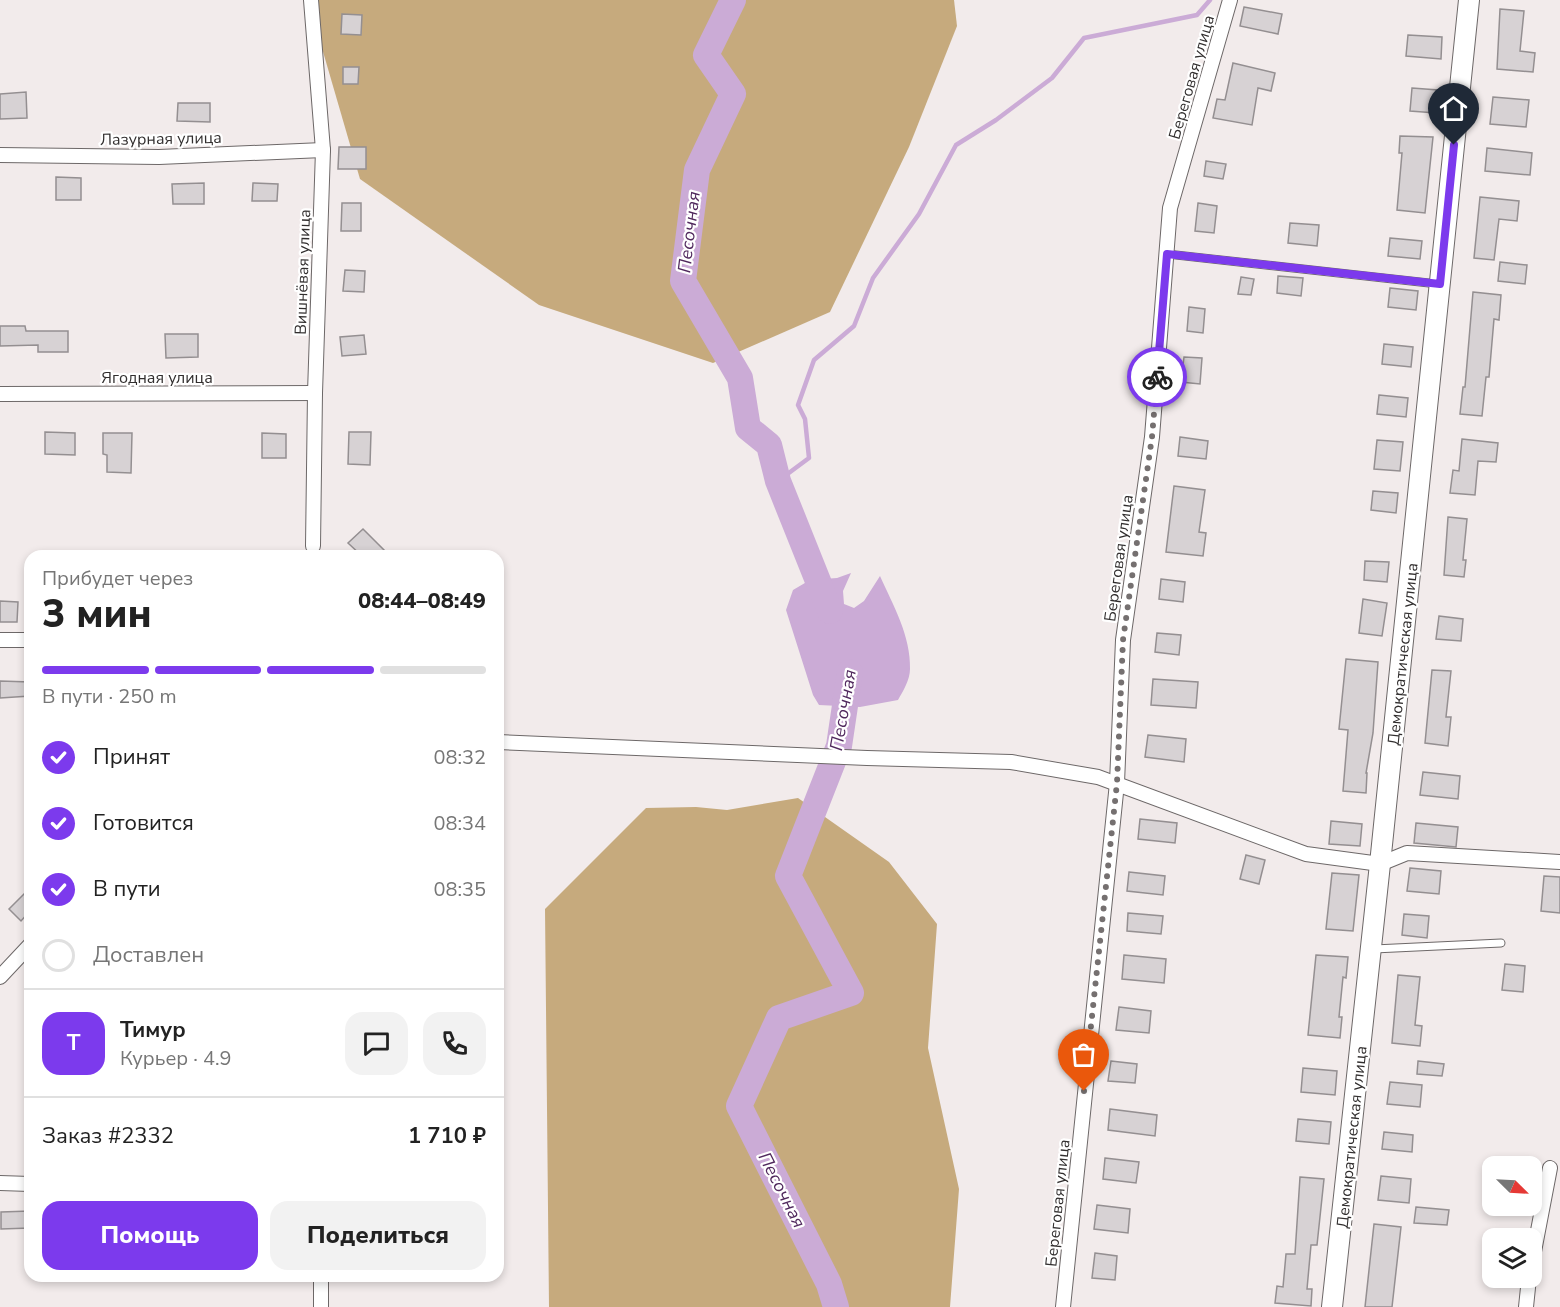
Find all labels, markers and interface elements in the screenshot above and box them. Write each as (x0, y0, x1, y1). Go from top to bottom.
street label: Береговая улица (1164, 13, 1220, 142)
pin (1428, 83, 1479, 145)
icon: home (1437, 92, 1470, 125)
street label: Лазурная улица (100, 127, 222, 151)
water label: Песочная (672, 190, 706, 274)
street label: Вишнёвая улица (290, 209, 316, 335)
courier (1127, 347, 1187, 407)
icon: bike (1141, 361, 1174, 394)
street label: Ягодная улица (101, 367, 213, 389)
street label: Береговая улица (1099, 493, 1139, 623)
street label: Демократическая улица (1382, 562, 1424, 746)
text: Прибудет через (42, 565, 193, 592)
text: 08:44–08:49 (358, 586, 486, 616)
text: 3 мин (42, 588, 152, 641)
water label: Песочная (824, 668, 862, 752)
text: В пути · 250 m (42, 683, 177, 710)
icon: check (42, 741, 75, 774)
text: Принят (93, 742, 170, 772)
text: 08:32 (433, 744, 486, 771)
icon: check (42, 807, 75, 840)
text: Готовится (93, 808, 194, 838)
text: 08:34 (433, 810, 486, 837)
icon: check (42, 873, 75, 906)
text: В пути (93, 874, 161, 904)
text: 08:35 (433, 876, 486, 903)
text: Доставлен (93, 940, 204, 970)
button: chat (345, 1012, 408, 1075)
button: phone (423, 1012, 486, 1075)
text: Тимур (120, 1015, 186, 1045)
text: Т (67, 1028, 80, 1058)
pin (1058, 1029, 1109, 1091)
icon: bag (1067, 1038, 1100, 1071)
text: Курьер · 4.9 (120, 1045, 232, 1072)
street label: Демократическая улица (1331, 1045, 1373, 1229)
text: Заказ #2332 (42, 1121, 174, 1151)
text: 1 710 ₽ (408, 1121, 486, 1151)
street label: Береговая улица (1040, 1138, 1076, 1268)
water label: Песочная (753, 1148, 811, 1232)
north arrow (1482, 1156, 1542, 1216)
map controls (1482, 1156, 1542, 1288)
button: Помощь (42, 1201, 258, 1270)
button: Поделиться (270, 1201, 486, 1270)
button: layers (1482, 1228, 1542, 1288)

